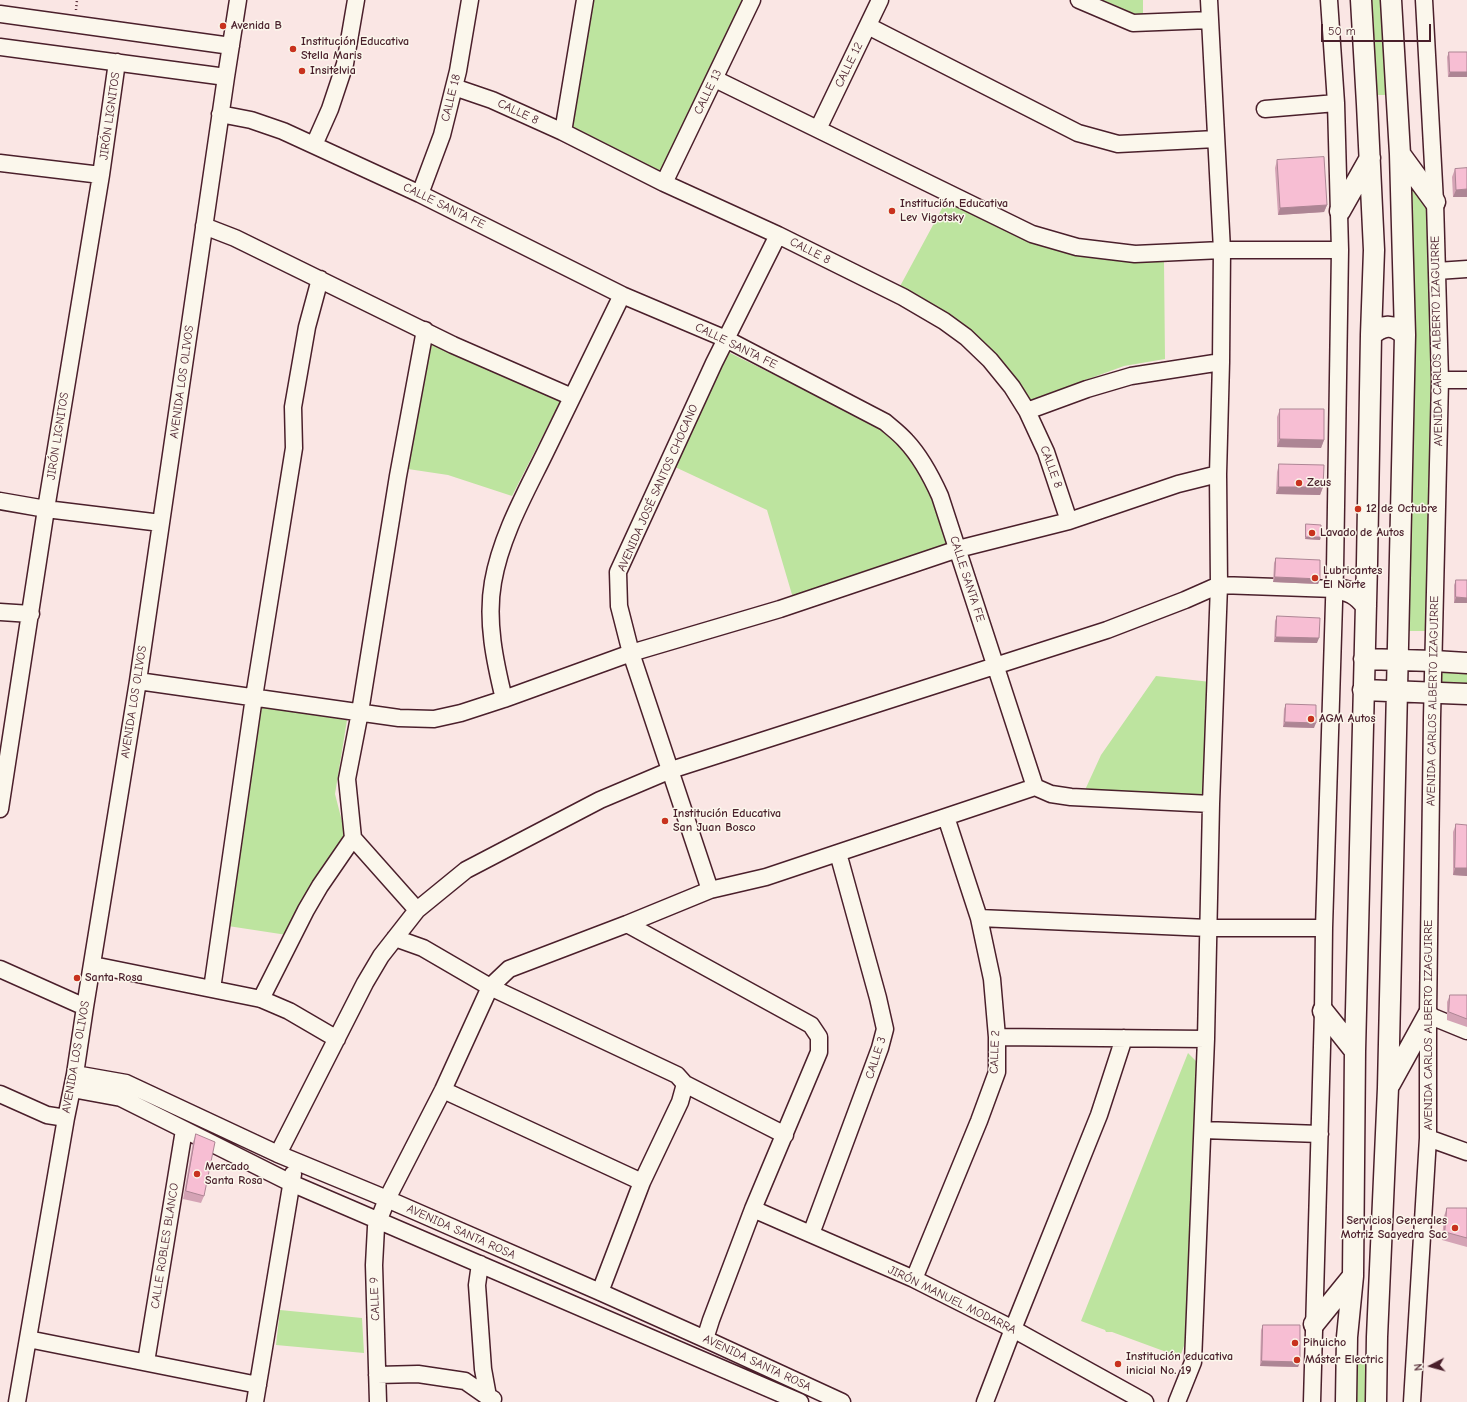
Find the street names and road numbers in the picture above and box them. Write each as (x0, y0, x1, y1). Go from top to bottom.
street label: CALLE 12 (832, 40, 866, 90)
street label: CALLE 13 (691, 67, 725, 117)
street label: JIRÓN LIGNITOS (97, 71, 123, 161)
street label: CALLE 18 (438, 73, 464, 123)
street label: CALLE 8 (495, 96, 541, 128)
street label: CALLE SANTA FE (401, 180, 487, 232)
street label: CALLE 8 (787, 235, 833, 267)
street label: AVENIDA CARLOS ALBERTO IZAGUIRRE (1428, 236, 1446, 446)
street label: CALLE SANTA FE (693, 320, 779, 372)
street label: AVENIDA LOS OLIVOS (167, 325, 197, 439)
street label: JIRÓN LIGNITOS (44, 391, 72, 481)
street label: AVENIDA JOSÉ SANTOS CHOCANO (615, 402, 701, 574)
street label: CALLE 8 (1037, 444, 1065, 490)
street label: CALLE SANTA FE (946, 534, 988, 624)
street label: AVENIDA CARLOS ALBERTO IZAGUIRRE (1424, 596, 1442, 806)
street label: AVENIDA LOS OLIVOS (118, 645, 150, 759)
street label: AVENIDA CARLOS ALBERTO IZAGUIRRE (1422, 920, 1436, 1130)
street label: AVENIDA LOS OLIVOS (59, 1000, 93, 1114)
street label: CALLE 2 (987, 1030, 1003, 1074)
street label: CALLE 3 (862, 1035, 890, 1081)
street label: CALLE ROBLES BLANCO (148, 1182, 182, 1310)
street label: AVENIDA SANTA ROSA (404, 1202, 518, 1262)
street label: JIRÓN MANUEL MODARRA (886, 1263, 1018, 1337)
street label: CALLE 9 (367, 1277, 383, 1321)
street label: AVENIDA SANTA ROSA (701, 1332, 813, 1394)

